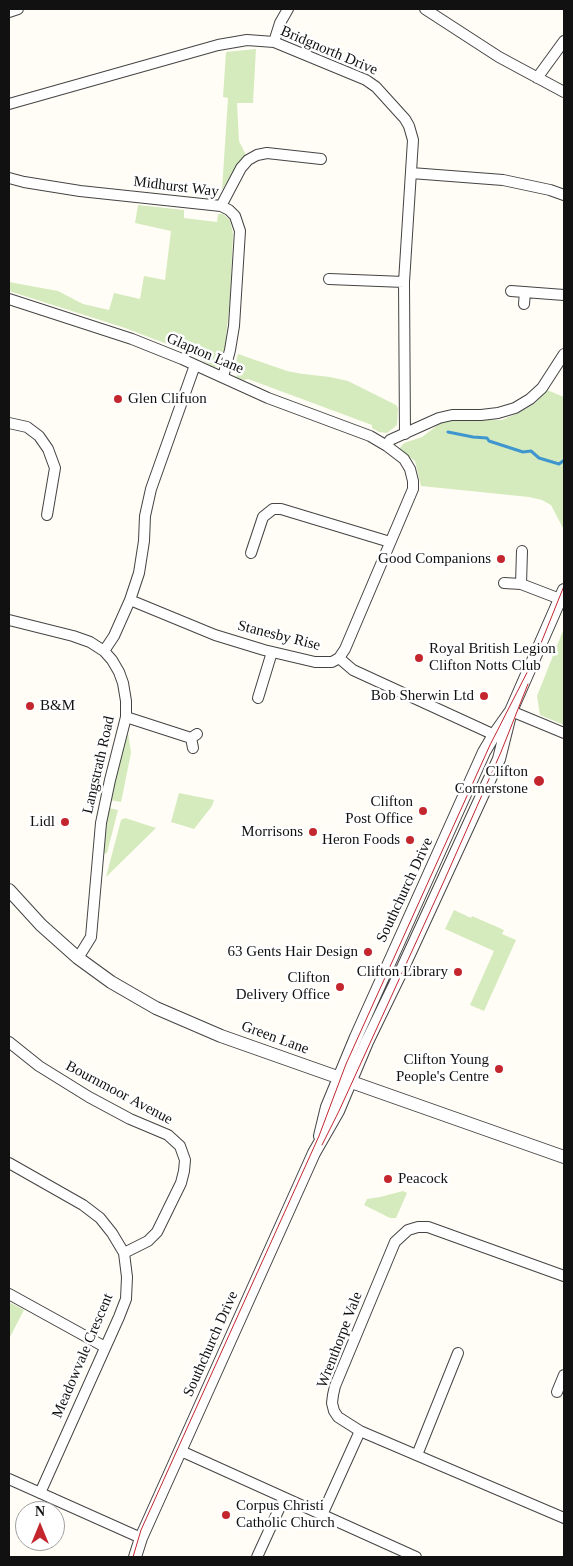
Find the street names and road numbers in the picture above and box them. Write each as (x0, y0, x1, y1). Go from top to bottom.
street label: Bridgnorth Drive (278, 22, 380, 80)
street label: Midhurst Way (132, 173, 220, 201)
street label: Glapton Lane (164, 330, 246, 378)
street label: Stanesby Rise (236, 617, 322, 655)
street label: Langstrath Road (79, 714, 119, 816)
street label: Southchurch Drive (373, 835, 437, 945)
street label: Green Lane (239, 1018, 311, 1058)
street label: Bournmoor Avenue (62, 1057, 176, 1129)
street label: Southchurch Drive (180, 1288, 242, 1400)
street label: Wrenthorpe Vale (313, 1289, 367, 1391)
street label: Meadowvale Crescent (49, 1291, 117, 1421)

